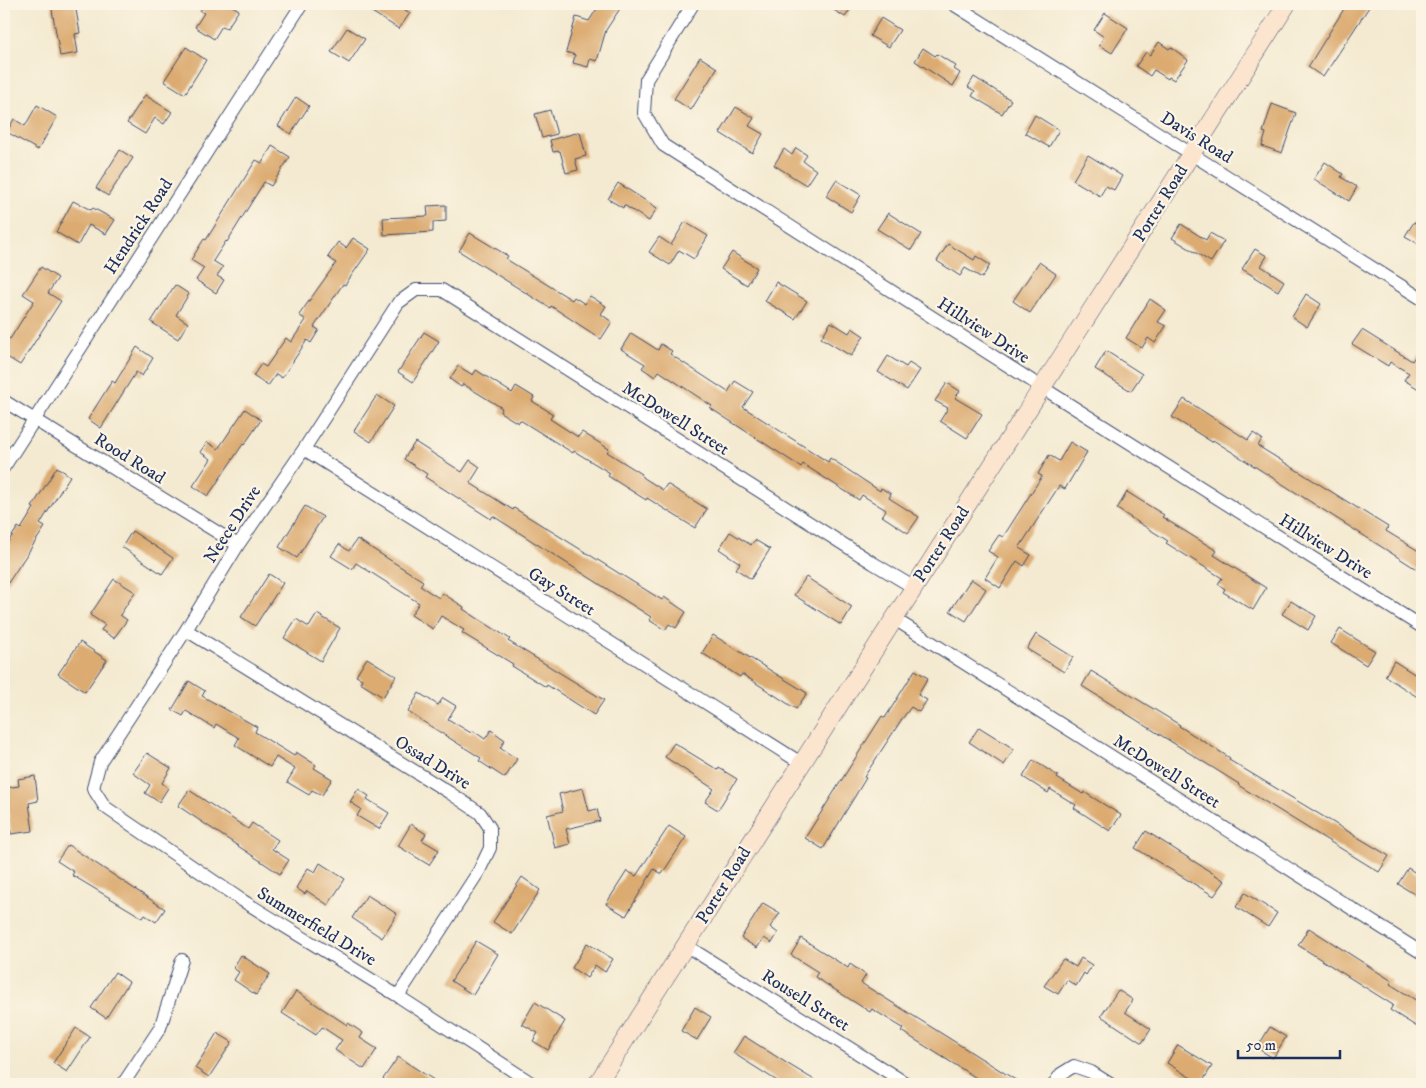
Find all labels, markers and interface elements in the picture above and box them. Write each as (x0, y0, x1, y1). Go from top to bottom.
street label: Davis Road (1156, 107, 1237, 169)
street label: Porter Road (1129, 161, 1193, 246)
street label: Hendrick Road (100, 175, 178, 279)
street label: Hillview Drive (933, 293, 1034, 369)
street label: McDowell Street (618, 377, 733, 461)
street label: Rood Road (90, 428, 169, 489)
street label: Neece Drive (200, 481, 266, 568)
street label: Porter Road (909, 502, 975, 587)
street label: Hillview Drive (1275, 509, 1376, 584)
street label: Gay Street (524, 563, 599, 621)
street label: McDowell Street (1109, 730, 1224, 814)
street label: Ossad Drive (390, 731, 474, 795)
street label: Porter Road (692, 843, 756, 928)
street label: Summerfield Drive (253, 883, 380, 971)
street label: Rousell Street (757, 965, 854, 1037)
scale bar (1238, 1028, 1341, 1060)
text: 50 m (1246, 1036, 1276, 1055)

